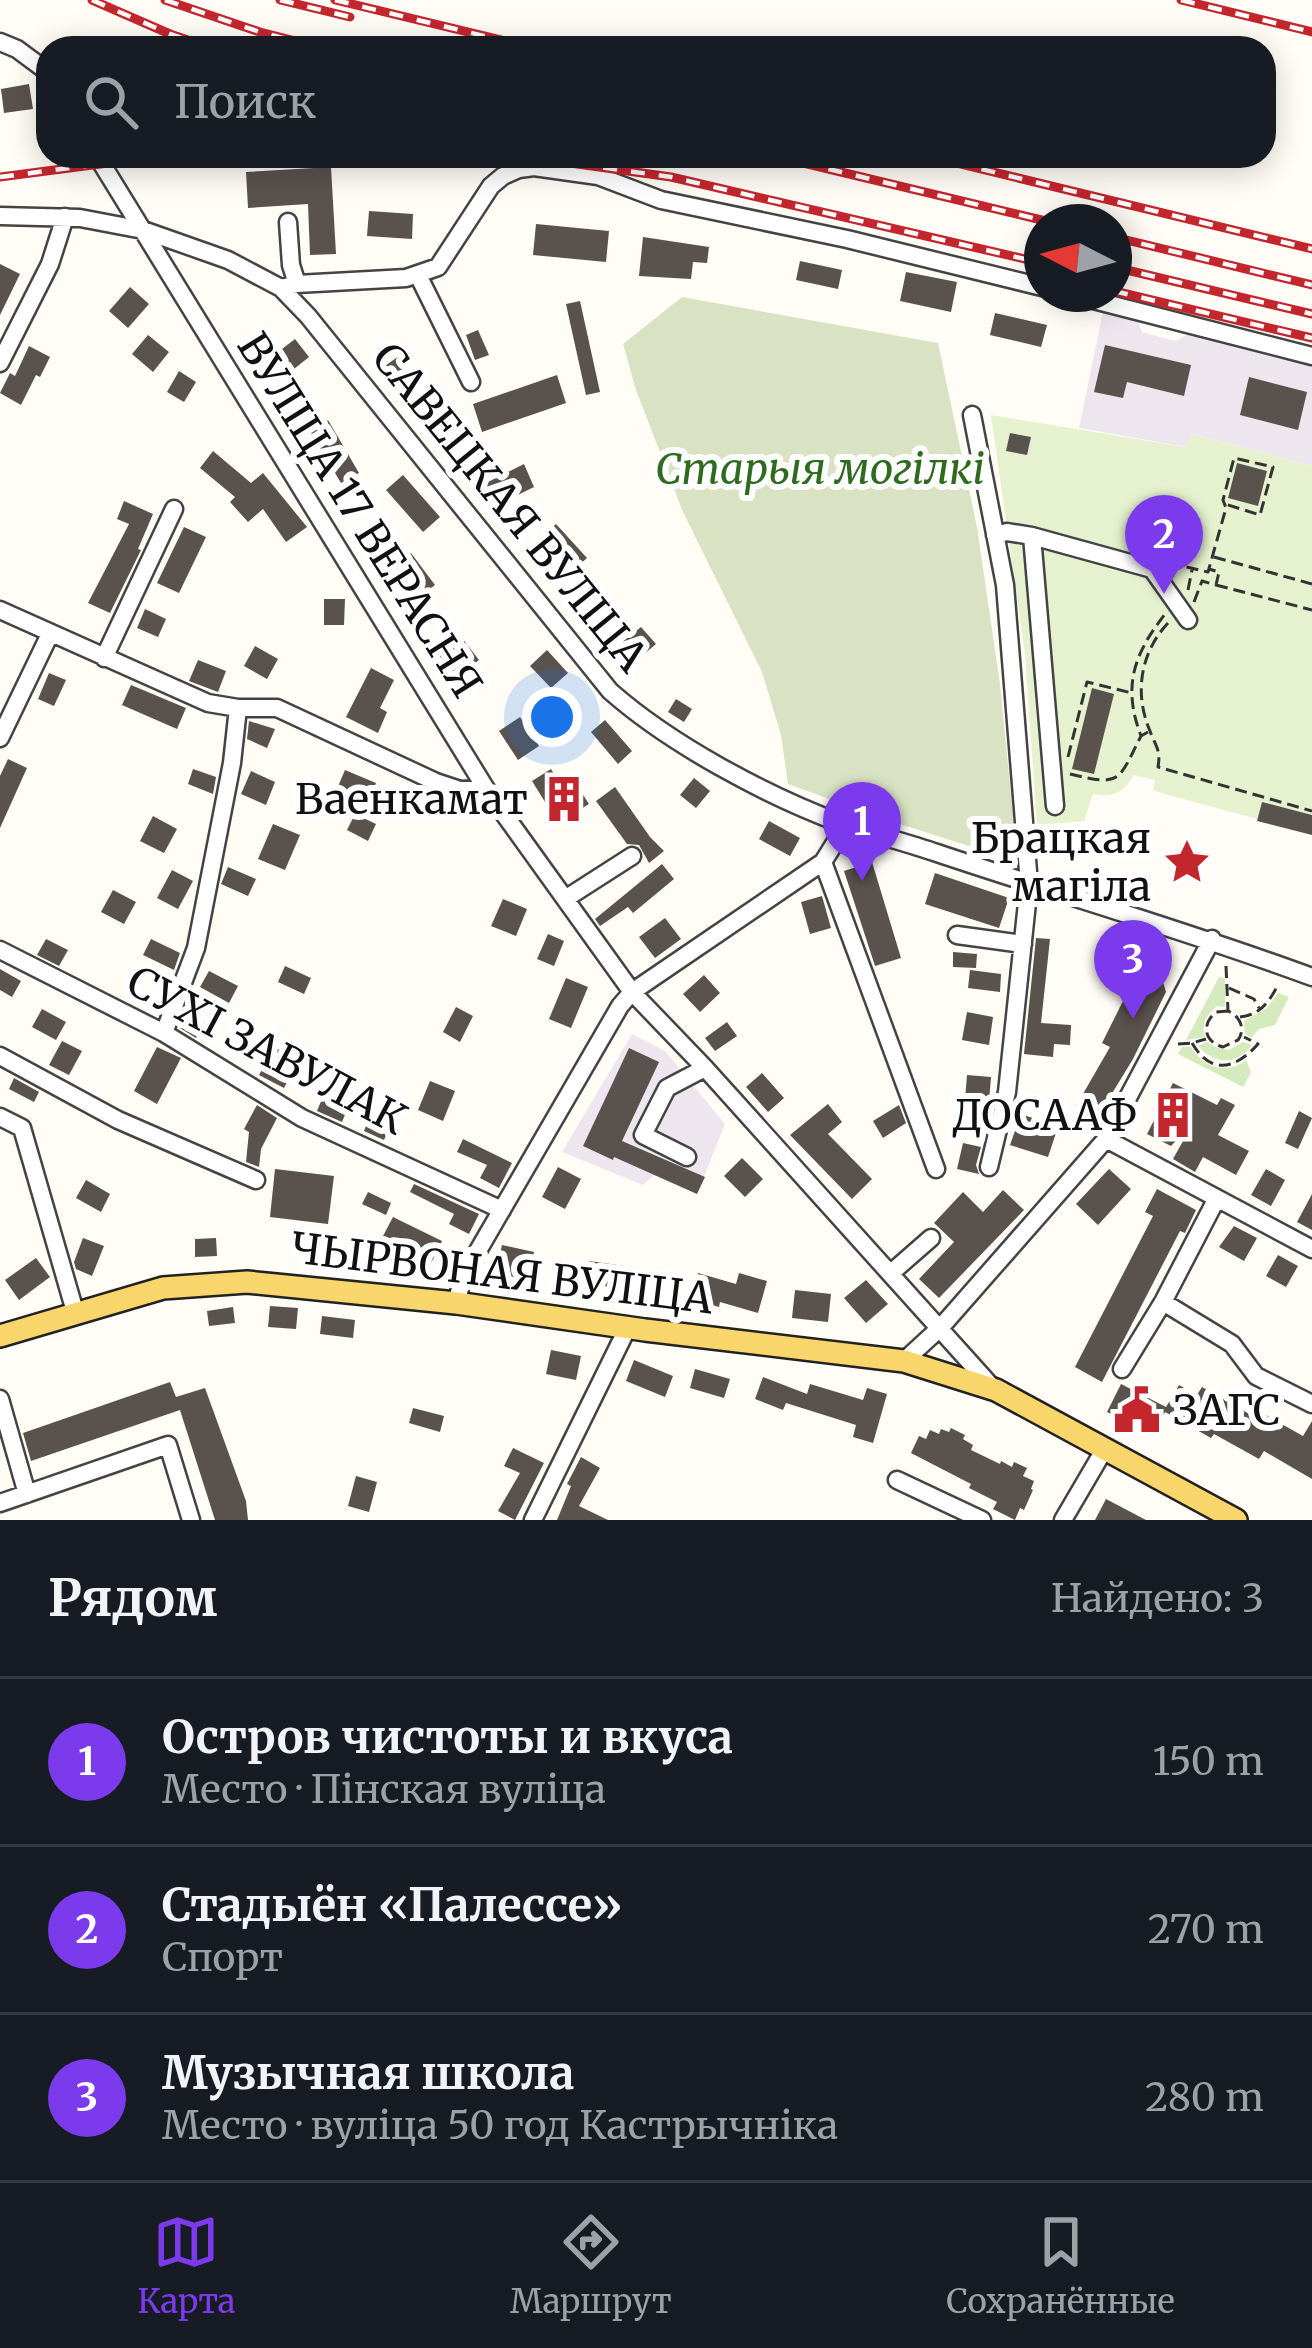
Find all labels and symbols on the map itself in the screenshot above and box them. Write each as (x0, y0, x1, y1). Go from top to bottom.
north arrow (1024, 204, 1132, 312)
street label: ВУЛІЦА 17 ВЕРАСНЯ (227, 323, 493, 707)
street label: САВЕЦКАЯ ВУЛІЦА (362, 332, 659, 682)
park label: Старыя могілкі (655, 443, 985, 495)
pin: 2 (1125, 495, 1203, 594)
your location (522, 687, 582, 747)
place label: Ваенкамат (295, 773, 528, 825)
building icon: Ваенкамат (539, 774, 589, 824)
pin: 1 (823, 782, 901, 881)
place label: Брацкая магіла (971, 812, 1151, 912)
place icon: Брацкая магіла (1162, 837, 1212, 887)
pin: 3 (1094, 920, 1172, 1019)
street label: СУХІ ЗАВУЛАК (119, 955, 416, 1145)
place label: ДОСААФ (952, 1089, 1137, 1141)
building icon: ДОСААФ (1148, 1090, 1198, 1140)
street label: ЧЫРВОНАЯ ВУЛІЦА (288, 1221, 716, 1325)
place label: ЗАГС (1173, 1384, 1280, 1436)
public building icon: ЗАГС (1112, 1385, 1162, 1435)

